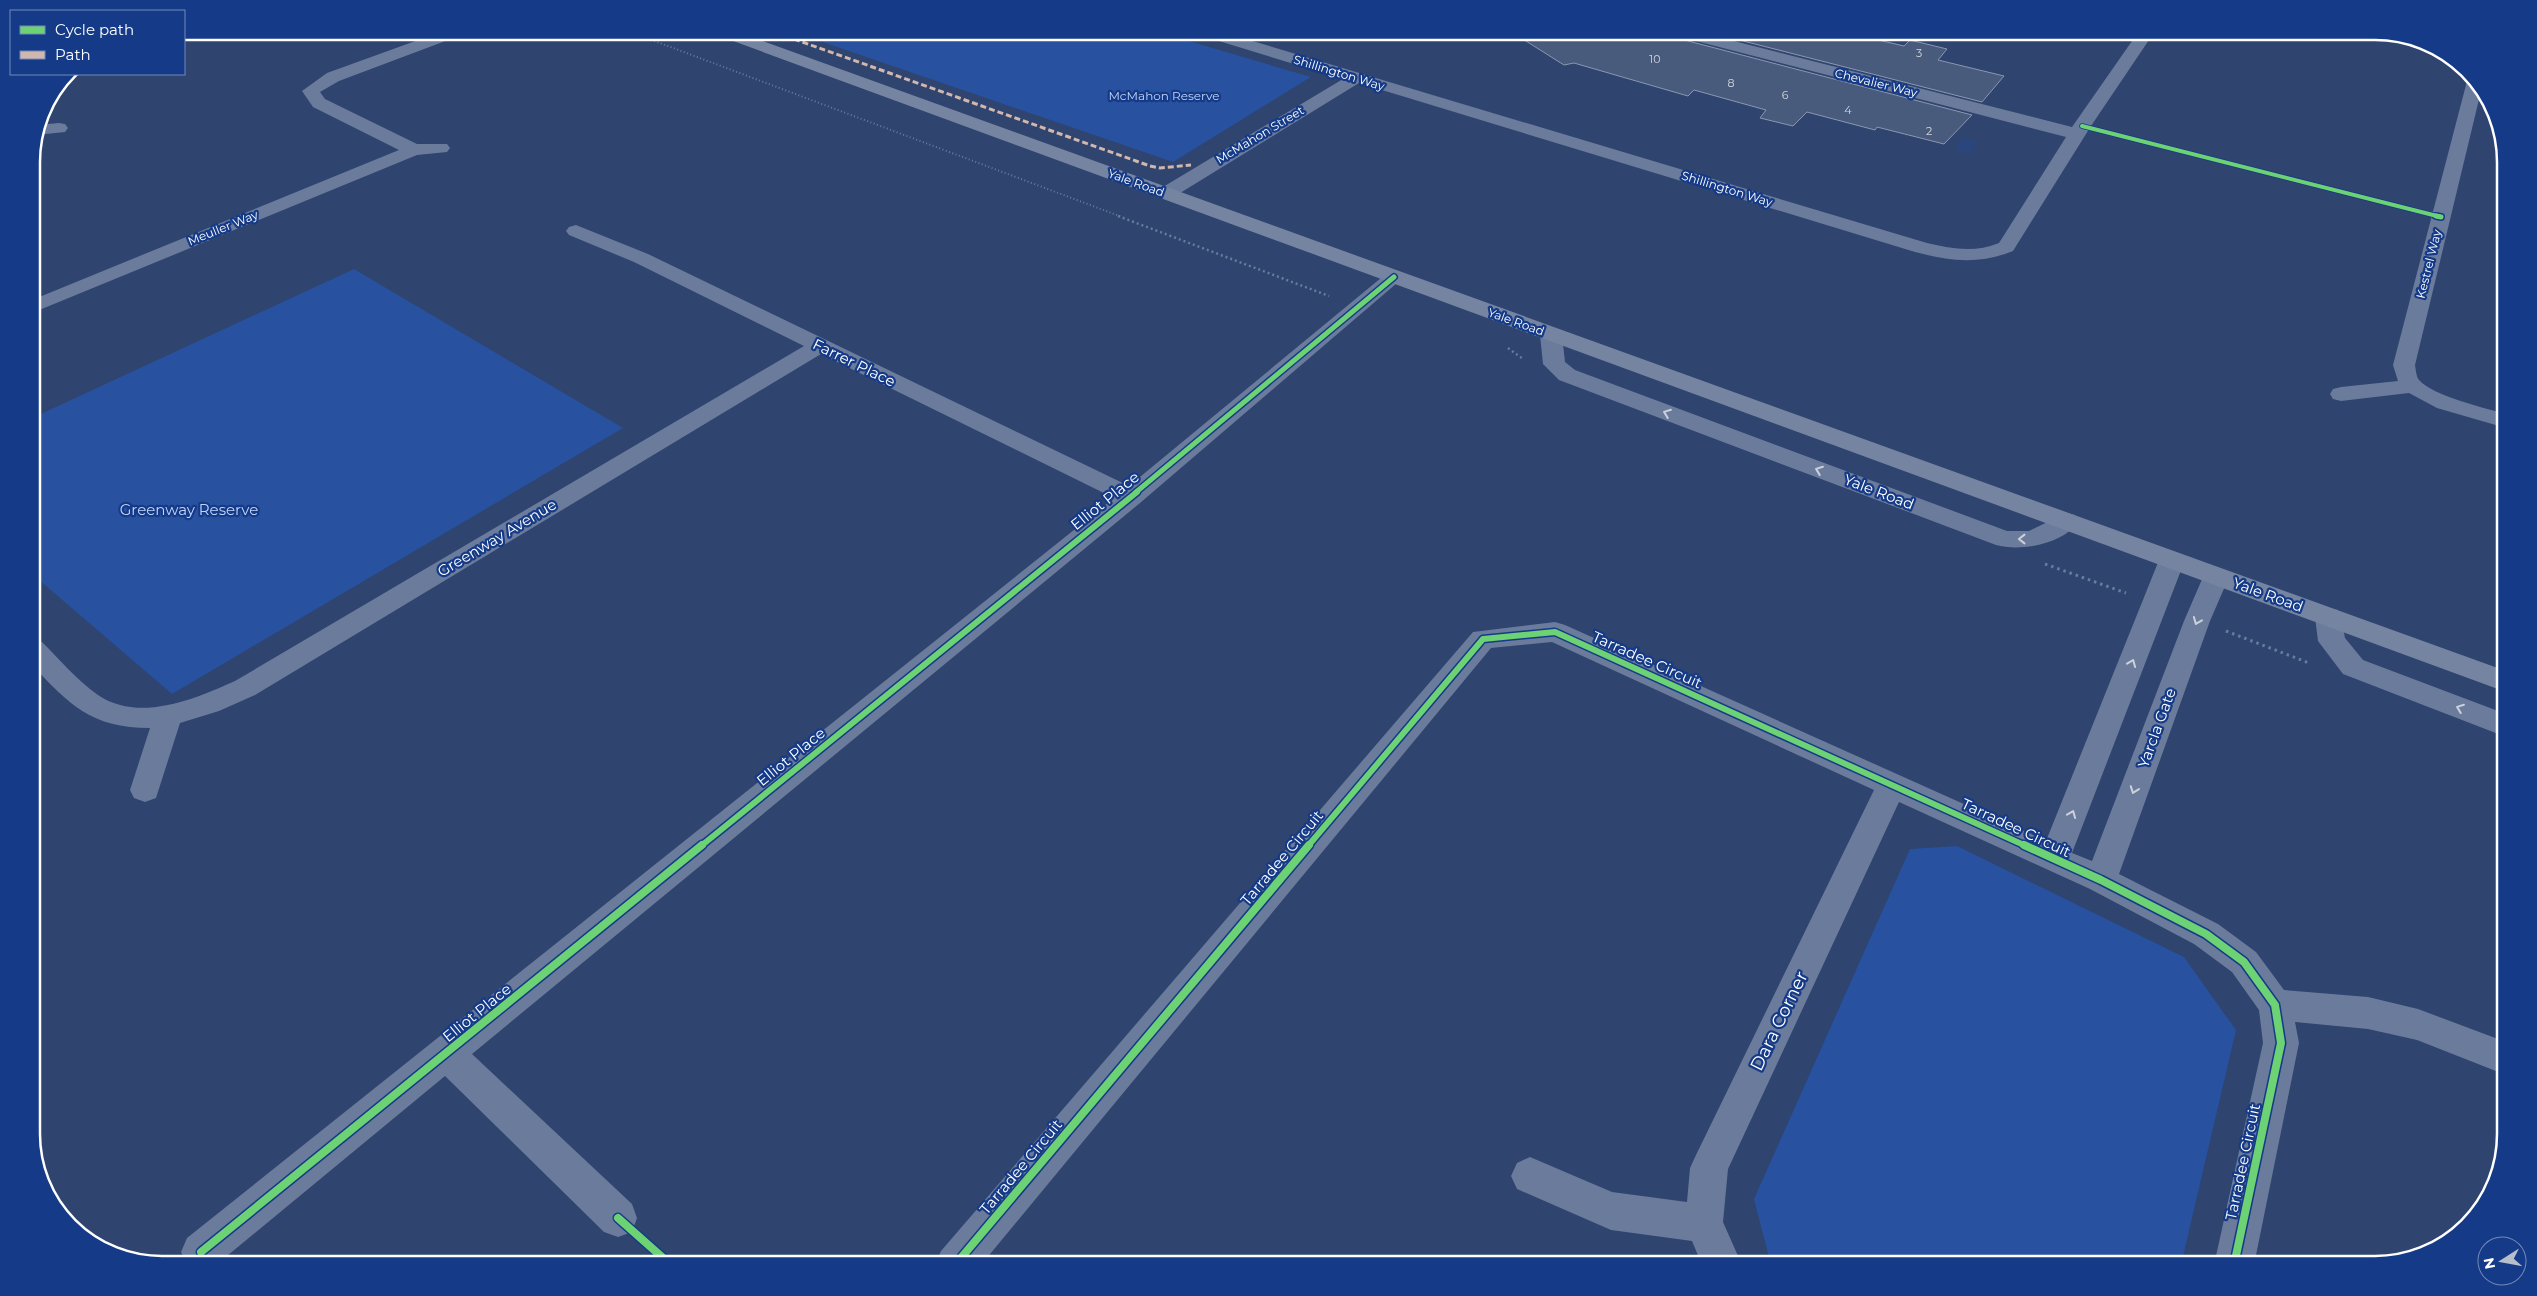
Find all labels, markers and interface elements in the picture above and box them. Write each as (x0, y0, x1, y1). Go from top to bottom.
legend (10, 10, 185, 75)
text: Cycle path (55, 20, 134, 39)
text: Path (55, 45, 91, 64)
house number: 3 (1916, 46, 1922, 60)
street label: Shillington Way (1292, 52, 1387, 94)
house number: 10 (1649, 52, 1661, 66)
street label: Chevalier Way (1833, 65, 1920, 100)
house number: 8 (1727, 76, 1735, 90)
park label: McMahon Reserve (1108, 88, 1220, 103)
house number: 6 (1782, 88, 1789, 102)
street label: McMahon Street (1213, 102, 1307, 167)
house number: 4 (1844, 103, 1852, 117)
house number: 2 (1926, 124, 1932, 138)
street label: Yale Road (1106, 165, 1166, 200)
street label: Shillington Way (1680, 168, 1775, 210)
street label: Meuller Way (185, 206, 261, 248)
street label: Kestrel Way (2413, 227, 2444, 300)
street label: Yale Road (1486, 304, 1546, 339)
street label: Farrer Place (810, 334, 899, 391)
one-way arrow (1664, 409, 1672, 419)
one-way arrow (1816, 466, 1824, 476)
street label: Elliot Place (1067, 467, 1143, 534)
street label: Yale Road (1841, 469, 1917, 514)
street label: Greenway Avenue (434, 494, 560, 581)
park label: Greenway Reserve (120, 500, 258, 519)
one-way arrow (2018, 534, 2026, 544)
street label: Yale Road (2230, 573, 2306, 616)
one-way arrow (2193, 616, 2203, 625)
street label: Tarradee Circuit (1589, 627, 1705, 692)
one-way arrow (2126, 659, 2137, 668)
street label: Yarcla Gate (2133, 685, 2180, 770)
one-way arrow (2456, 704, 2465, 715)
street label: Elliot Place (753, 723, 829, 790)
one-way arrow (2130, 785, 2140, 794)
street label: Tarradee Circuit (1959, 794, 2074, 861)
street label: Tarradee Circuit (1236, 806, 1327, 909)
one-way arrow (2066, 810, 2076, 819)
street label: Dara Corner (1745, 968, 1813, 1074)
street label: Elliot Place (439, 979, 515, 1046)
street label: Tarradee Circuit (2221, 1102, 2264, 1222)
street label: Tarradee Circuit (975, 1115, 1066, 1218)
north arrow (2477, 1236, 2527, 1286)
text: N (2479, 1256, 2499, 1271)

